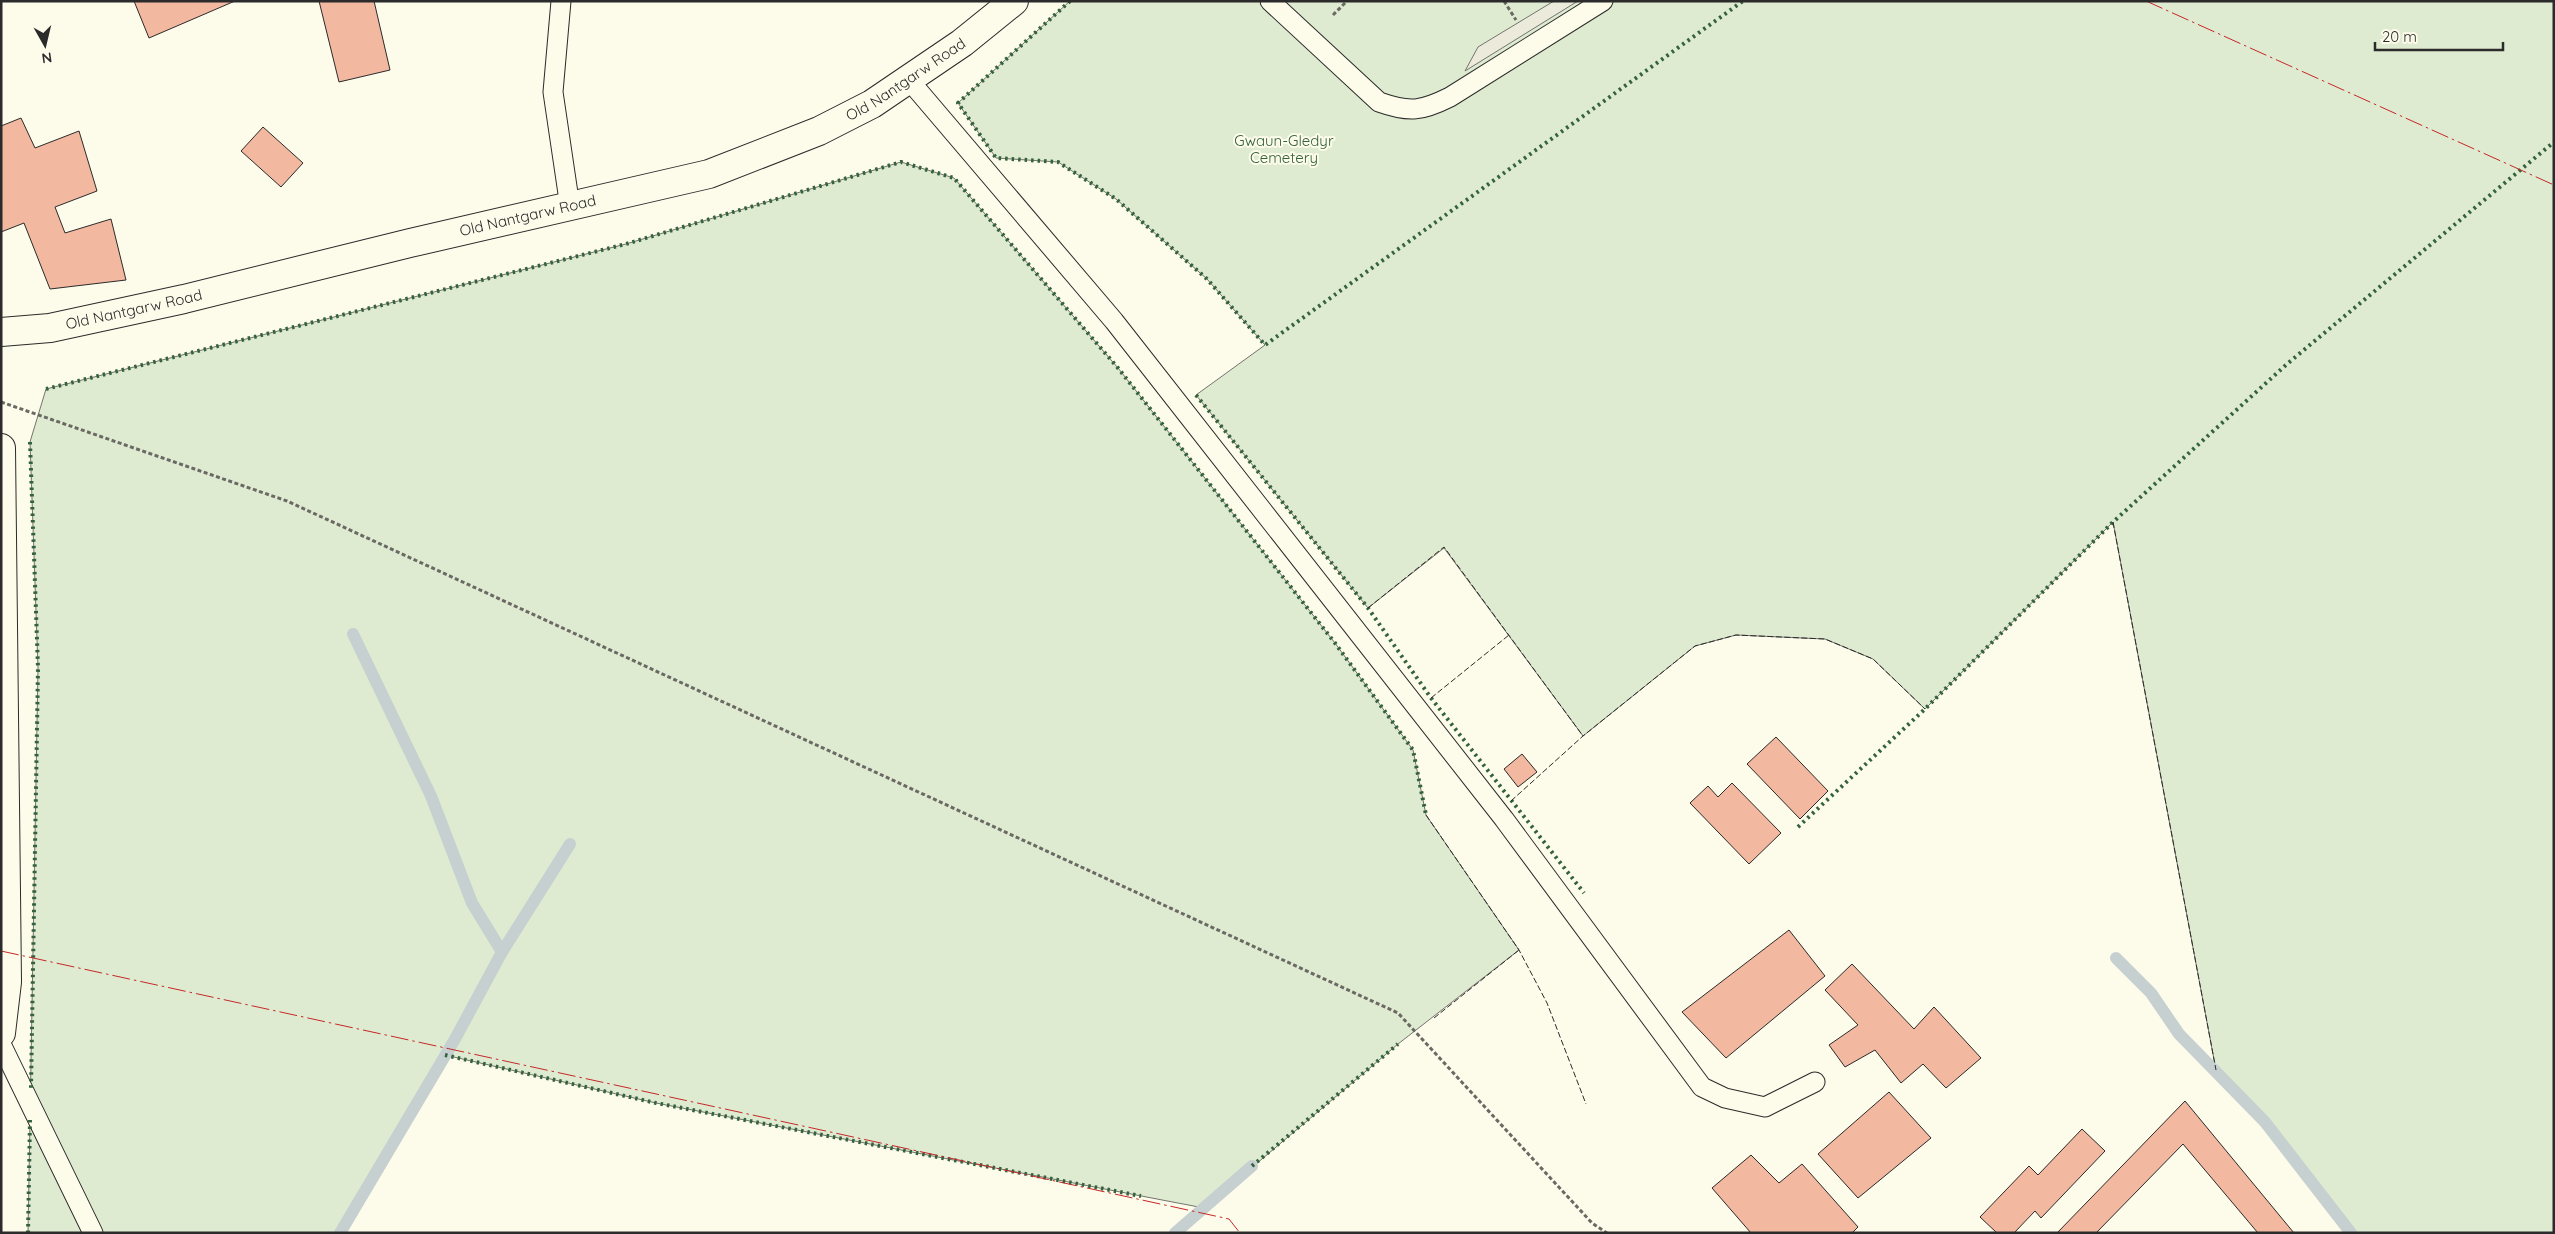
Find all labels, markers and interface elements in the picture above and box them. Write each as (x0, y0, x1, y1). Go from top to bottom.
north arrow (20, 20, 70, 70)
scale bar (2375, 20, 2502, 52)
text: 20 m (2382, 27, 2417, 46)
street label: Old Nantgarw Road (842, 33, 969, 125)
text: N (40, 48, 53, 68)
park label: Gwaun-Gledyr Cemetery (1234, 131, 1334, 167)
street label: Old Nantgarw Road (458, 190, 598, 240)
street label: Old Nantgarw Road (64, 285, 204, 333)

